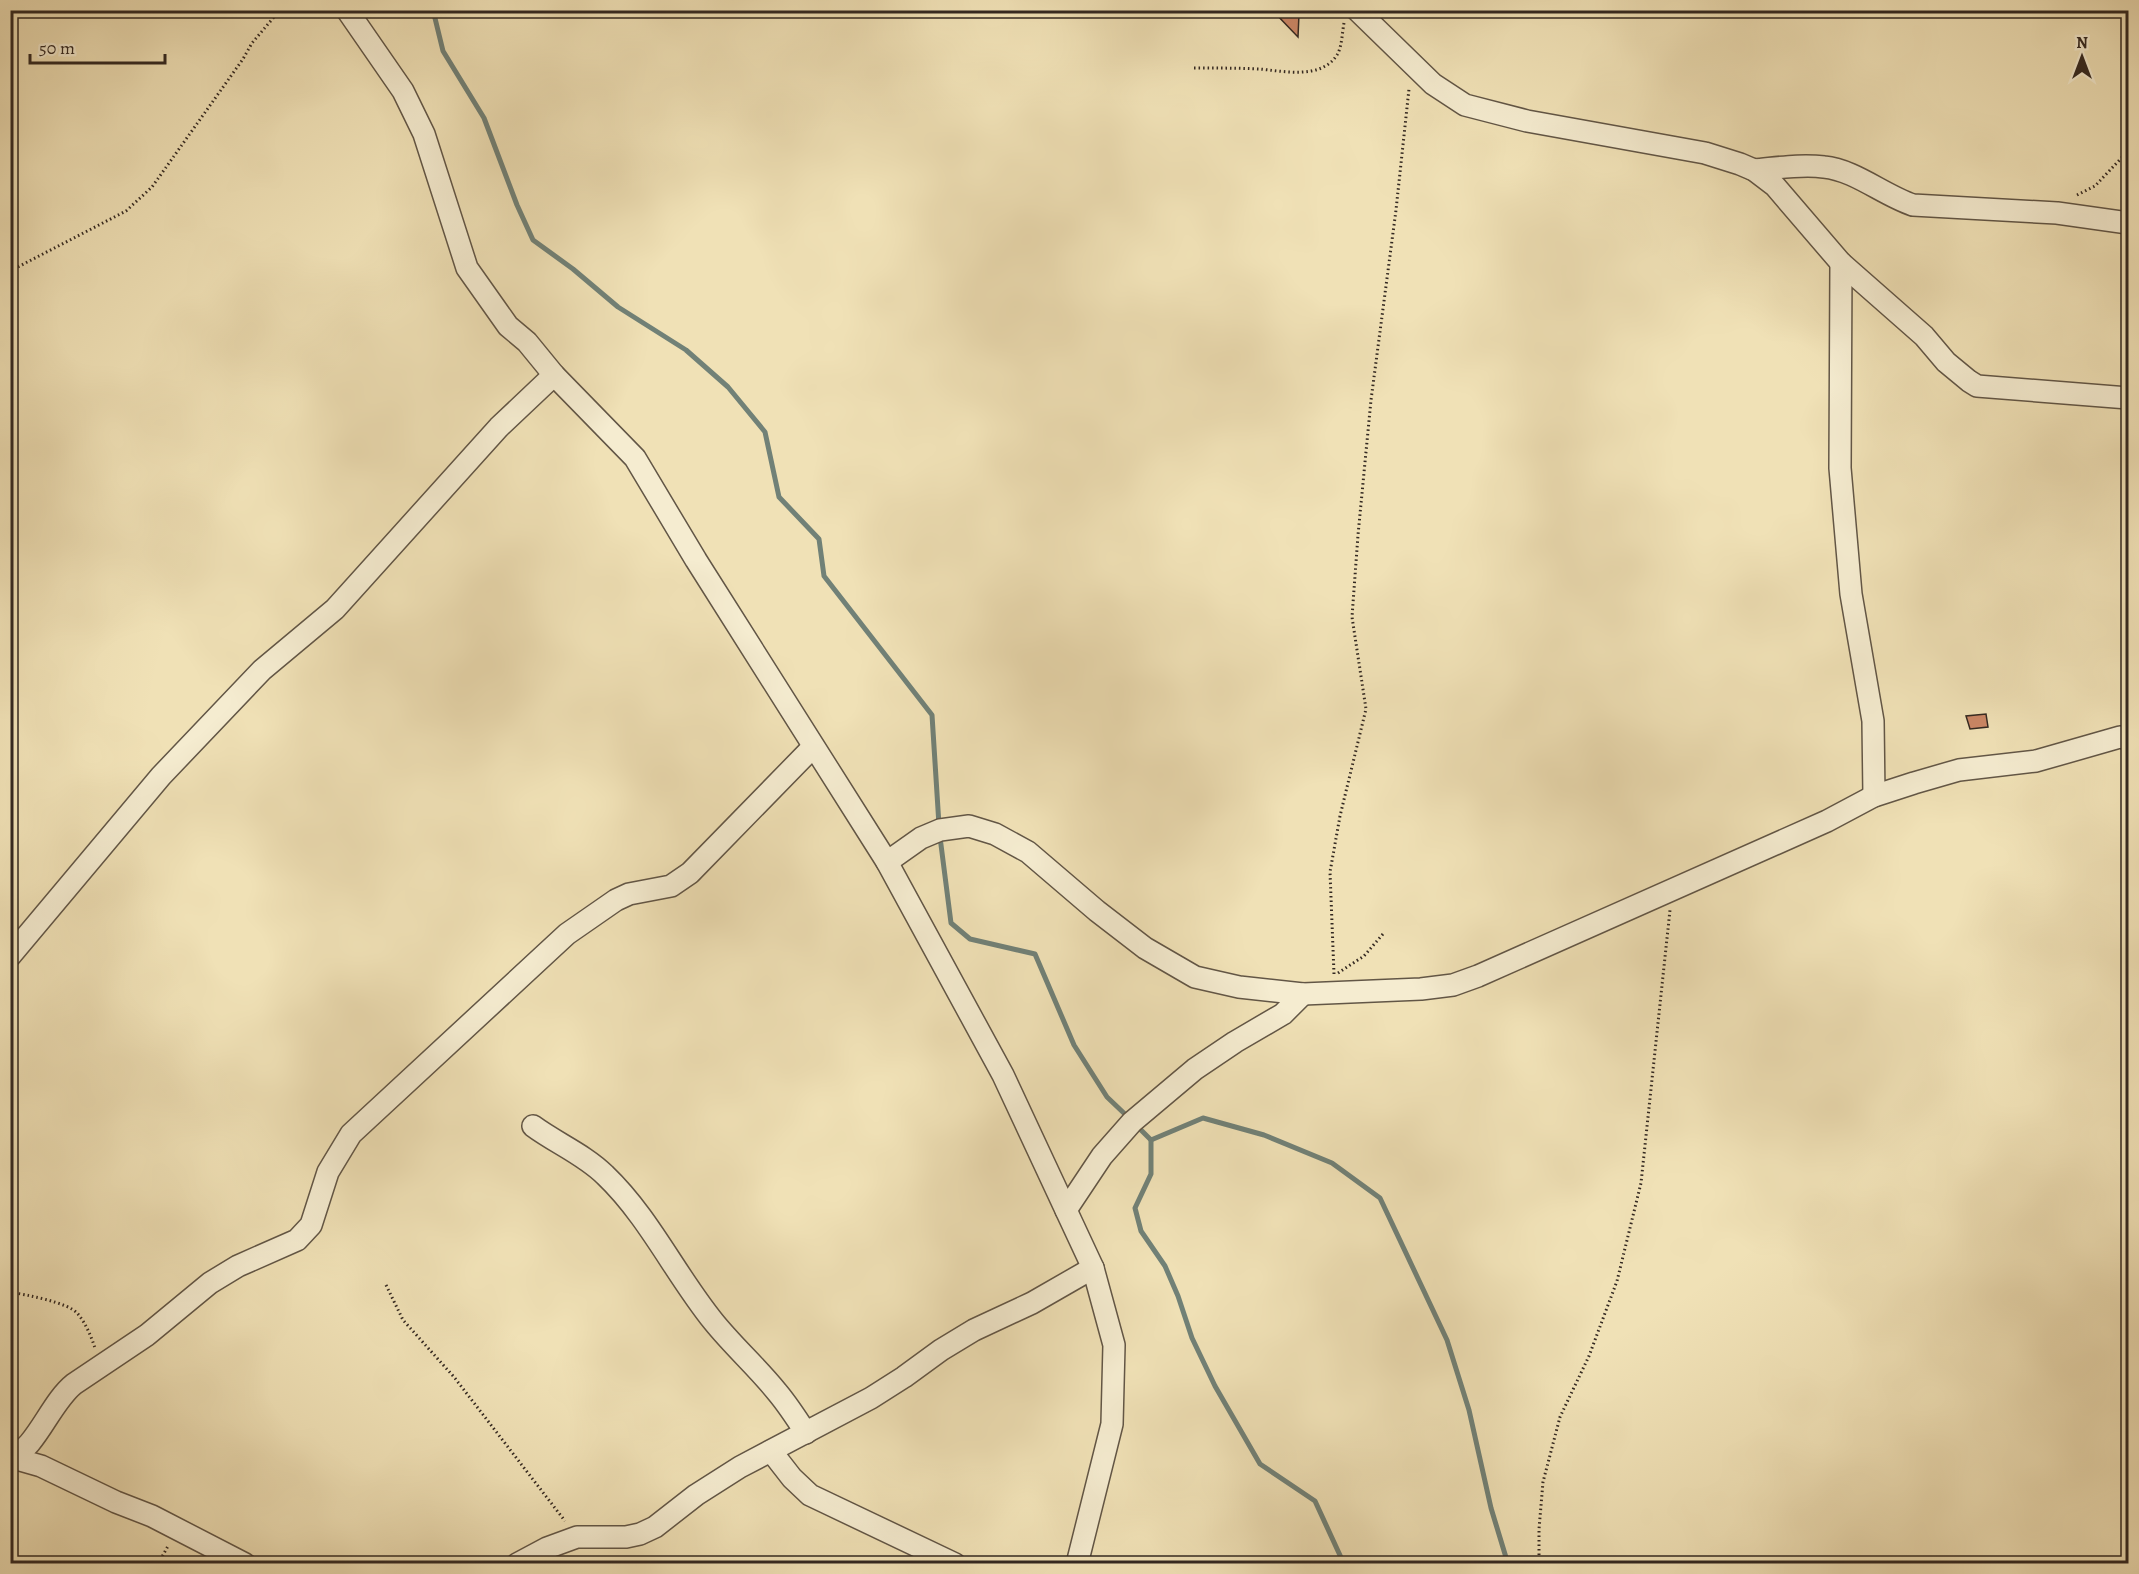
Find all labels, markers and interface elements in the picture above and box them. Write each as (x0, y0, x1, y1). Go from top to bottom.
scale bar (30, 27, 165, 65)
north arrow (2052, 27, 2112, 87)
text: N (2076, 32, 2088, 54)
text: 50 m (39, 36, 75, 60)

